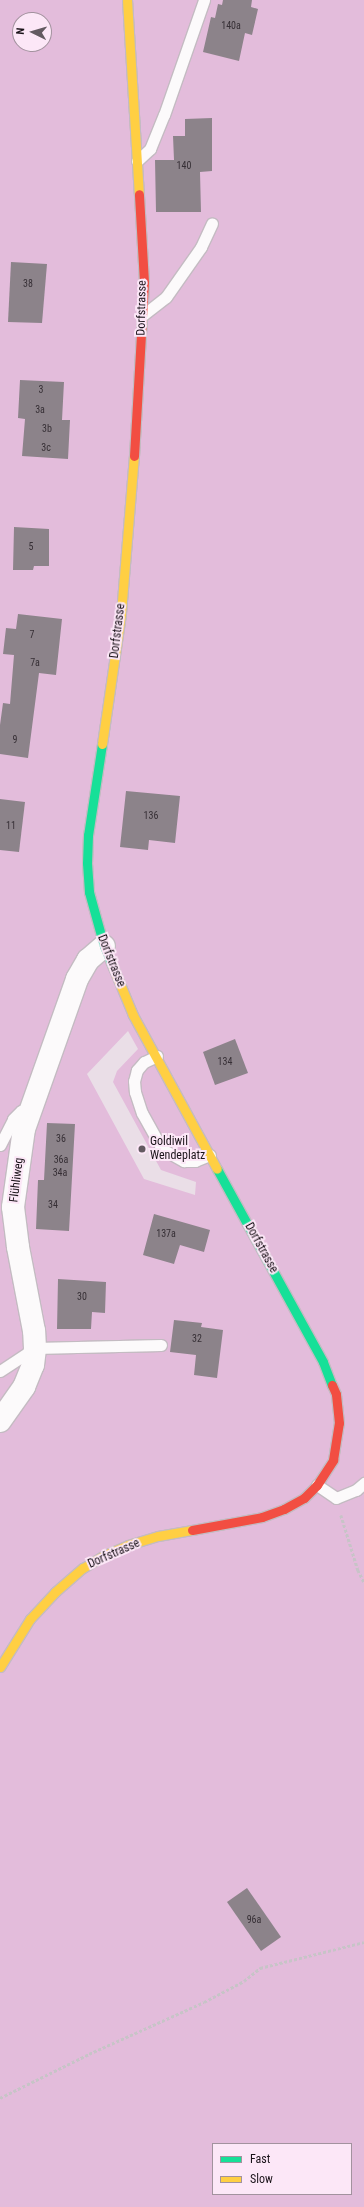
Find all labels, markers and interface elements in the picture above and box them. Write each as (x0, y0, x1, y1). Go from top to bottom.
north arrow (12, 12, 52, 52)
house number: 140a (221, 20, 241, 32)
text: N (14, 27, 27, 35)
house number: 140 (177, 160, 191, 172)
house number: 38 (23, 278, 33, 290)
street label: Dorfstrasse (134, 280, 150, 336)
house number: 3 (39, 384, 43, 396)
house number: 3a (35, 404, 45, 416)
house number: 3b (42, 423, 52, 435)
house number: 3c (41, 442, 51, 454)
house number: 5 (29, 541, 33, 553)
street label: Dorfstrasse (107, 603, 129, 659)
house number: 7 (30, 629, 34, 641)
house number: 7a (30, 657, 40, 669)
house number: 9 (13, 734, 17, 746)
house number: 136 (144, 810, 158, 822)
house number: 11 (6, 820, 16, 832)
street label: Dorfstrasse (94, 933, 128, 989)
house number: 134 (218, 1056, 232, 1068)
house number: 36 (56, 1133, 66, 1145)
place label: Goldiwil Wendeplatz (150, 1135, 205, 1163)
marker: Goldiwil Wendeplatz (137, 1144, 147, 1154)
house number: 36a (54, 1154, 68, 1166)
street label: Flühliweg (7, 1157, 27, 1203)
house number: 34a (53, 1167, 67, 1179)
house number: 34 (48, 1199, 58, 1211)
street label: Dorfstrasse (241, 1220, 281, 1276)
house number: 137a (156, 1228, 176, 1240)
house number: 30 (77, 1291, 87, 1303)
house number: 32 (192, 1333, 202, 1345)
street label: Dorfstrasse (86, 1536, 142, 1572)
house number: 96a (247, 1914, 261, 1926)
legend (212, 2143, 352, 2195)
text: Fast (250, 2152, 270, 2166)
text: Slow (250, 2172, 273, 2186)

